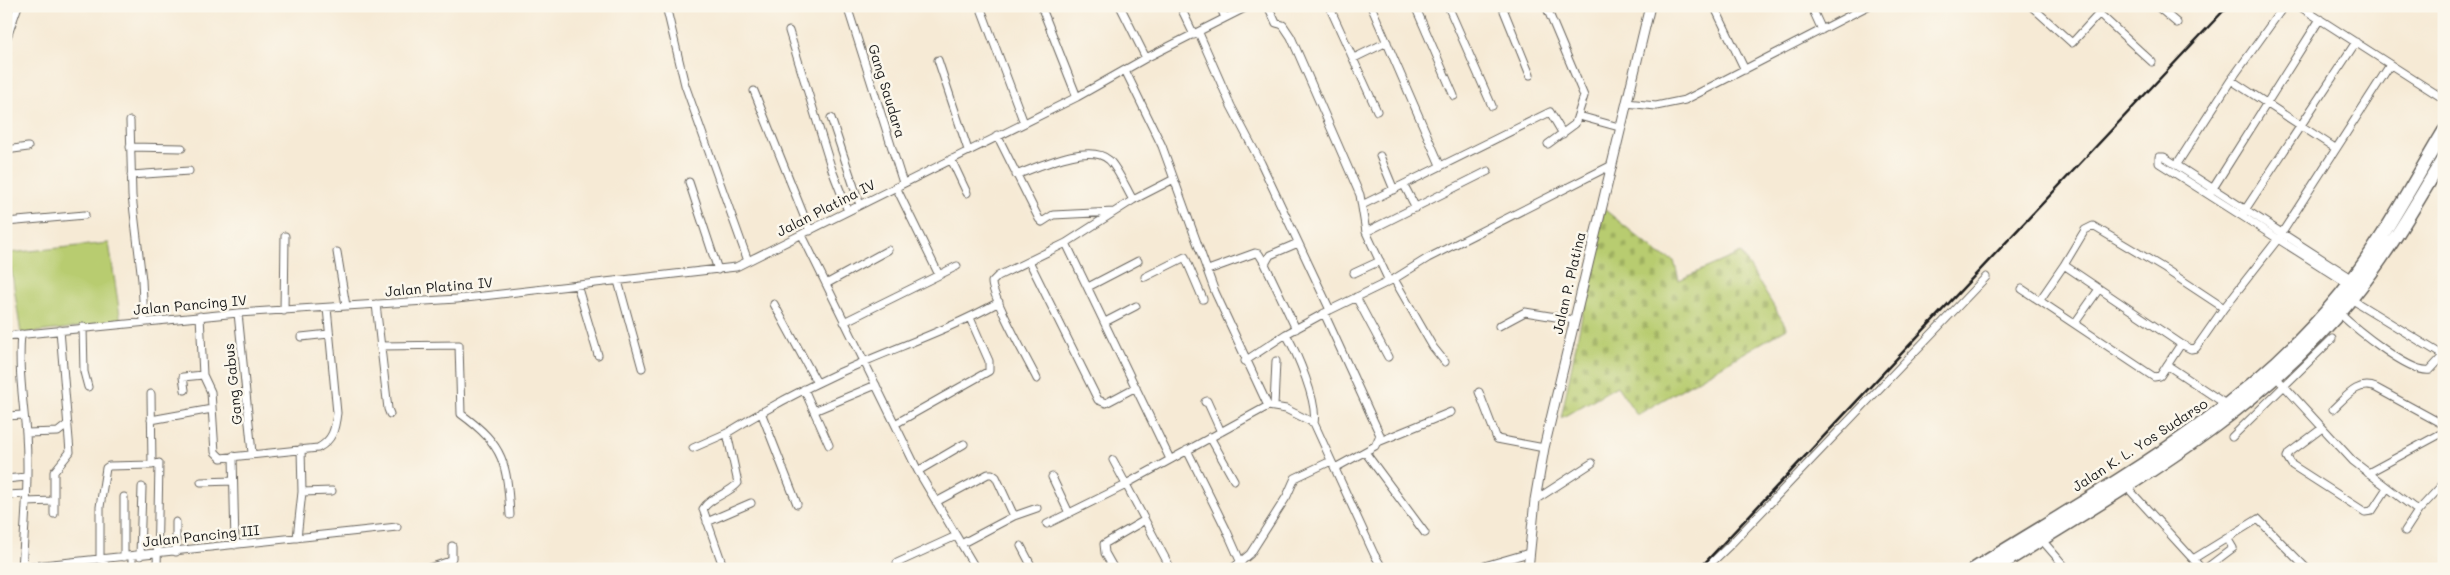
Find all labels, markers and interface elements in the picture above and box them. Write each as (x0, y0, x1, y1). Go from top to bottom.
street label: Gang Saudara (864, 42, 911, 140)
street label: Jalan Platina IV (773, 175, 878, 241)
street label: Jalan P. Platina (1548, 230, 1590, 336)
street label: Jalan Platina IV (384, 272, 494, 301)
street label: Jalan Pancing IV (132, 290, 248, 319)
street label: Gang Gabus (219, 342, 246, 426)
street label: Jalan K. L. Yos Sudarso (2068, 394, 2211, 496)
street label: Jalan Pancing III (142, 520, 260, 551)

